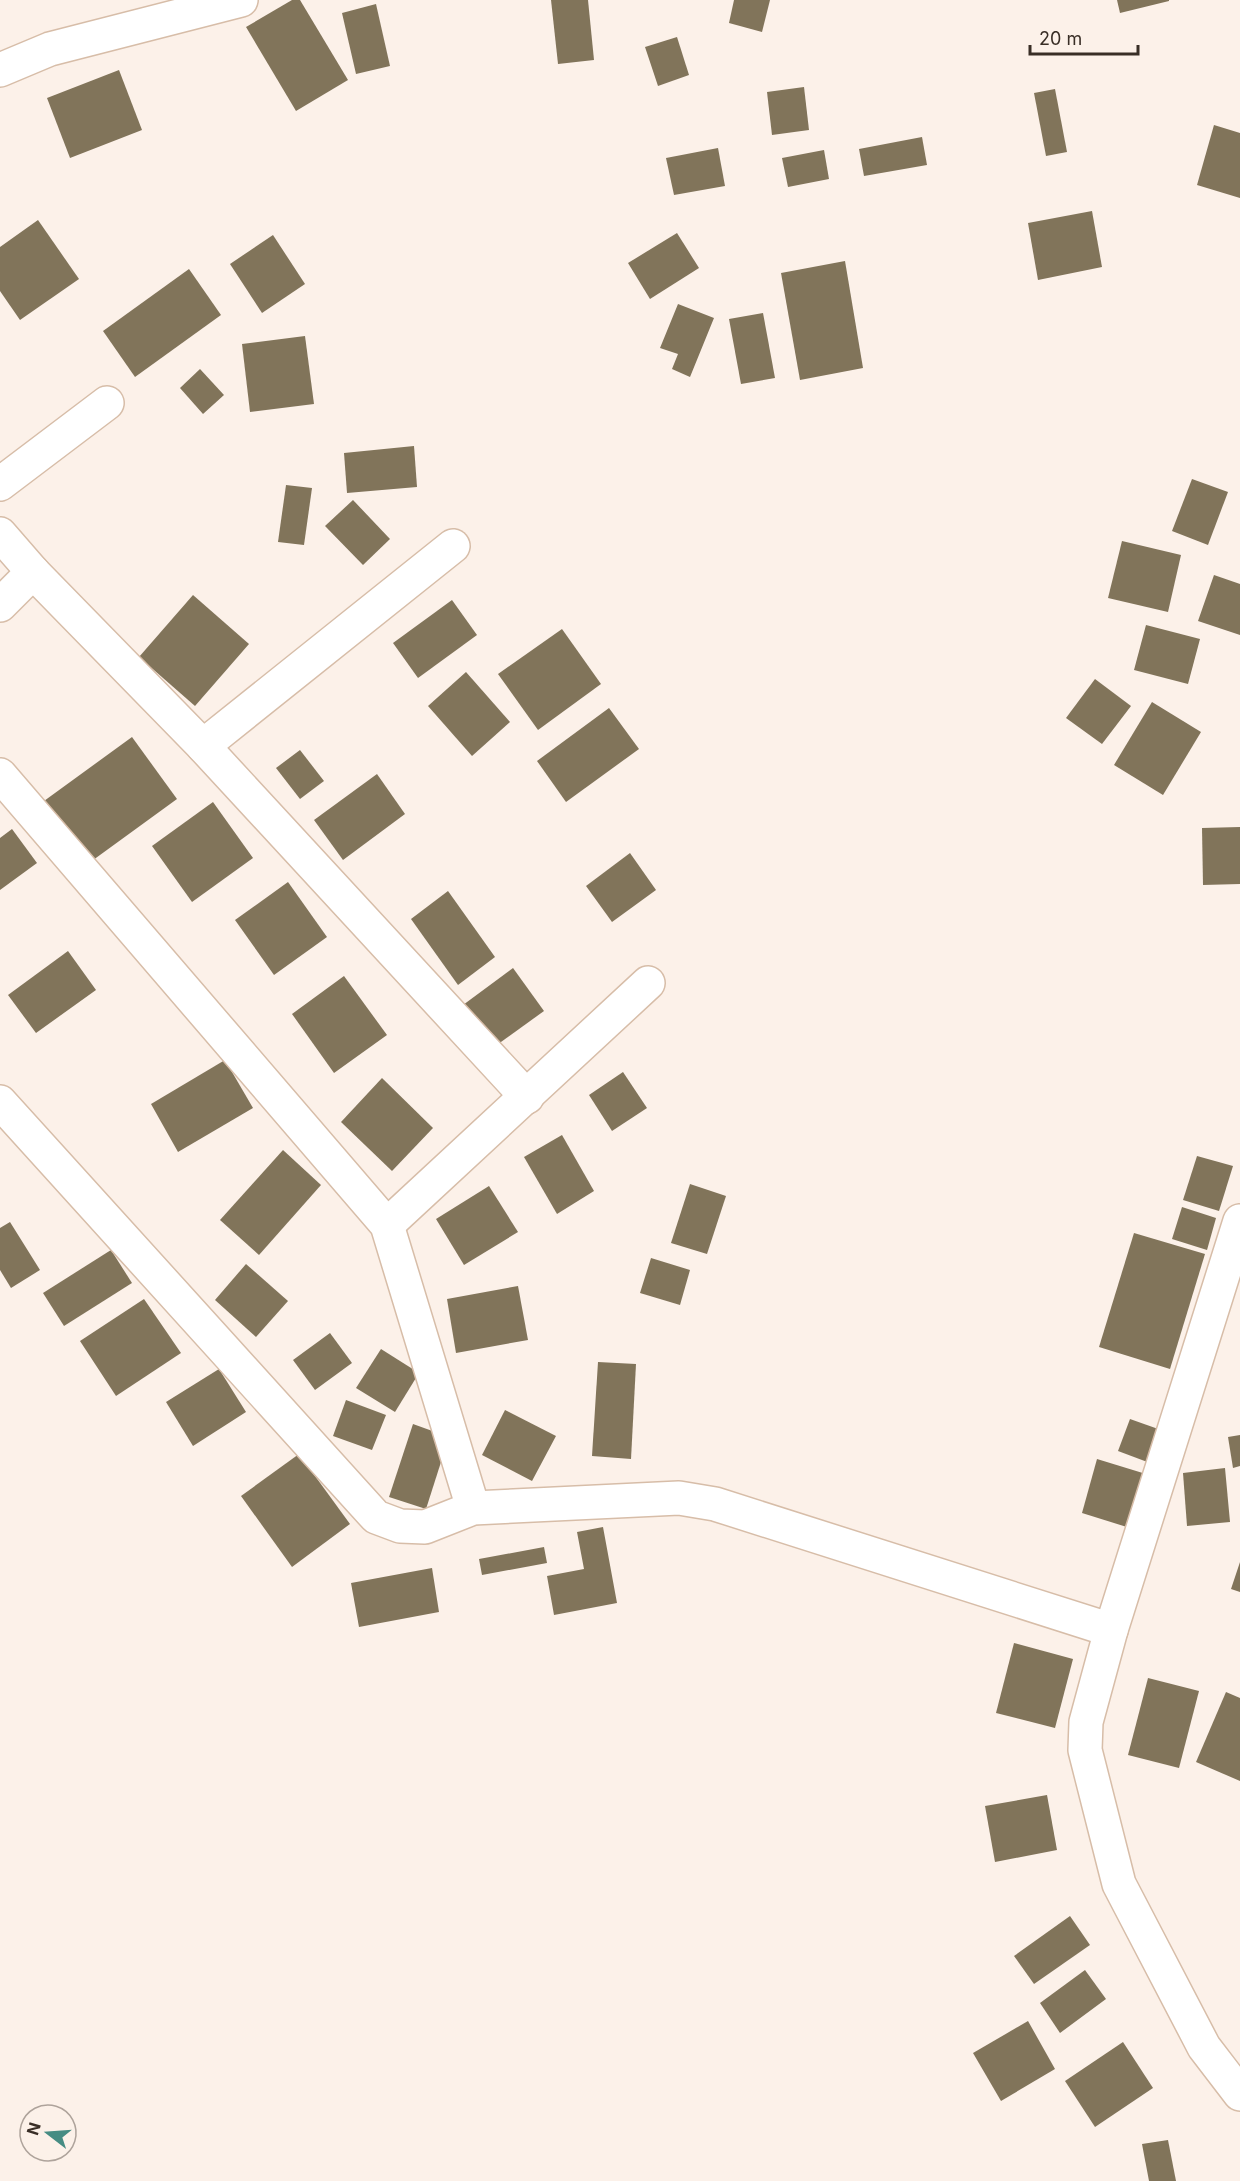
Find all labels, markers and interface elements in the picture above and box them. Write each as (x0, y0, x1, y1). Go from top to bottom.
scale bar (1030, 18, 1138, 56)
text: 20 m (1039, 28, 1082, 49)
north arrow (18, 2103, 78, 2163)
text: N (22, 2120, 45, 2137)

